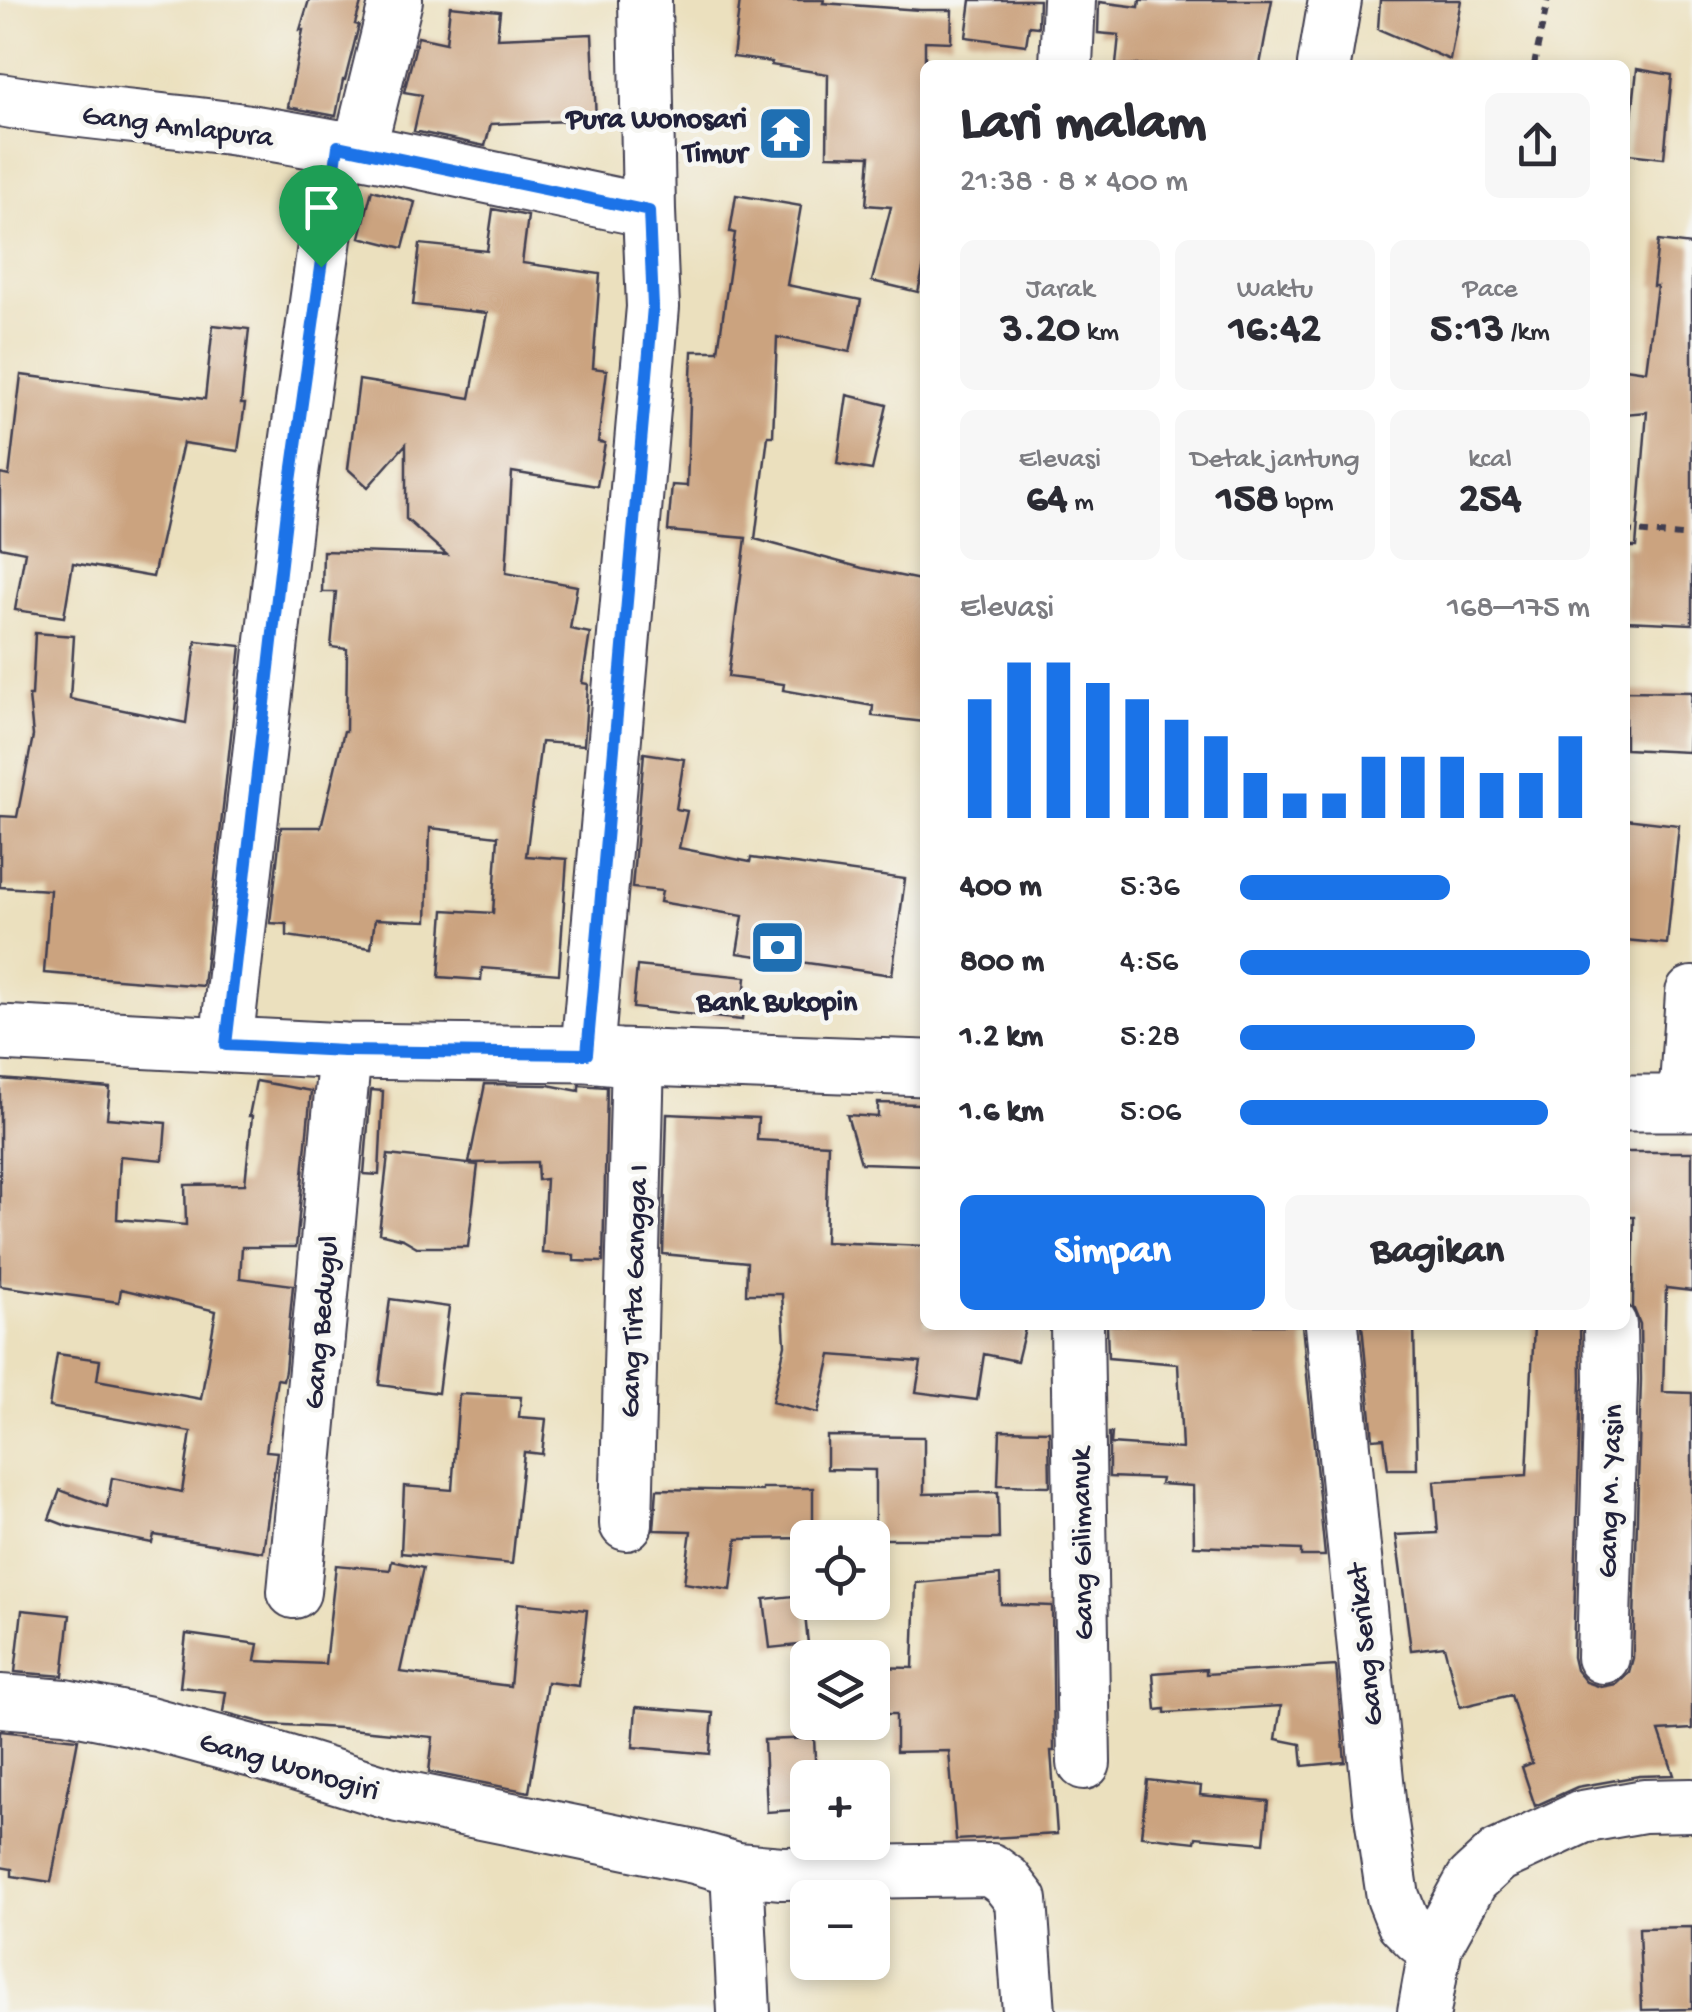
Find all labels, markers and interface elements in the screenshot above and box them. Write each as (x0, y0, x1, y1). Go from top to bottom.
button: share (1485, 93, 1590, 198)
text: Lari malam (960, 94, 1206, 158)
street label: Gang Amlapura (80, 99, 276, 158)
place label: Pura Wonosari Timur (564, 104, 750, 173)
temple icon: Pura Wonosari Timur (756, 104, 816, 164)
text: 21:38 · 8 × 400 m (960, 164, 1188, 202)
pin (279, 165, 364, 268)
icon: arrive (294, 180, 349, 235)
text: Jarak (1026, 274, 1094, 307)
text: Waktu (1237, 274, 1313, 307)
text: Pace (1463, 274, 1517, 307)
text: 3.20 (1001, 307, 1080, 356)
text: 16:42 (1229, 307, 1321, 356)
text: 5:13 (1430, 307, 1504, 356)
text: km (1080, 317, 1119, 350)
text: /km (1504, 317, 1550, 350)
text: Elevasi (1019, 444, 1101, 477)
text: Detak jantung (1190, 444, 1360, 477)
text: kcal (1468, 444, 1512, 477)
text: 64 (1026, 477, 1067, 526)
text: 158 (1216, 477, 1278, 526)
text: 254 (1459, 477, 1521, 526)
text: m (1067, 487, 1094, 520)
text: bpm (1278, 487, 1334, 520)
text: Elevasi (960, 590, 1054, 628)
text: 168–175 m (1447, 590, 1590, 628)
text: 400 m (960, 869, 1042, 907)
text: 5:36 (1120, 869, 1180, 907)
bank icon: Bank Bukopin (747, 917, 807, 977)
text: 800 m (960, 944, 1044, 982)
text: 4:56 (1120, 944, 1178, 982)
place label: Bank Bukopin (696, 987, 858, 1022)
text: 1.2 km (960, 1019, 1043, 1057)
text: 5:28 (1120, 1019, 1180, 1057)
text: 1.6 km (960, 1094, 1044, 1132)
text: 5:06 (1120, 1094, 1181, 1132)
street label: Gang Tirta Gangga I (615, 1164, 658, 1418)
button: Simpan (960, 1195, 1265, 1310)
button: Bagikan (1285, 1195, 1590, 1310)
street label: Gang Bedugul (298, 1234, 349, 1411)
street label: Gang M. Yasin (1592, 1404, 1633, 1579)
street label: Gang Gilimanuk (1065, 1445, 1104, 1640)
map controls (790, 1520, 890, 1980)
button: locate (790, 1520, 890, 1620)
street label: Gang Serikat (1341, 1559, 1393, 1727)
button: layers (790, 1640, 890, 1740)
street label: Gang Wonogiri (195, 1726, 383, 1811)
button: + (790, 1760, 890, 1860)
button: − (790, 1880, 890, 1980)

